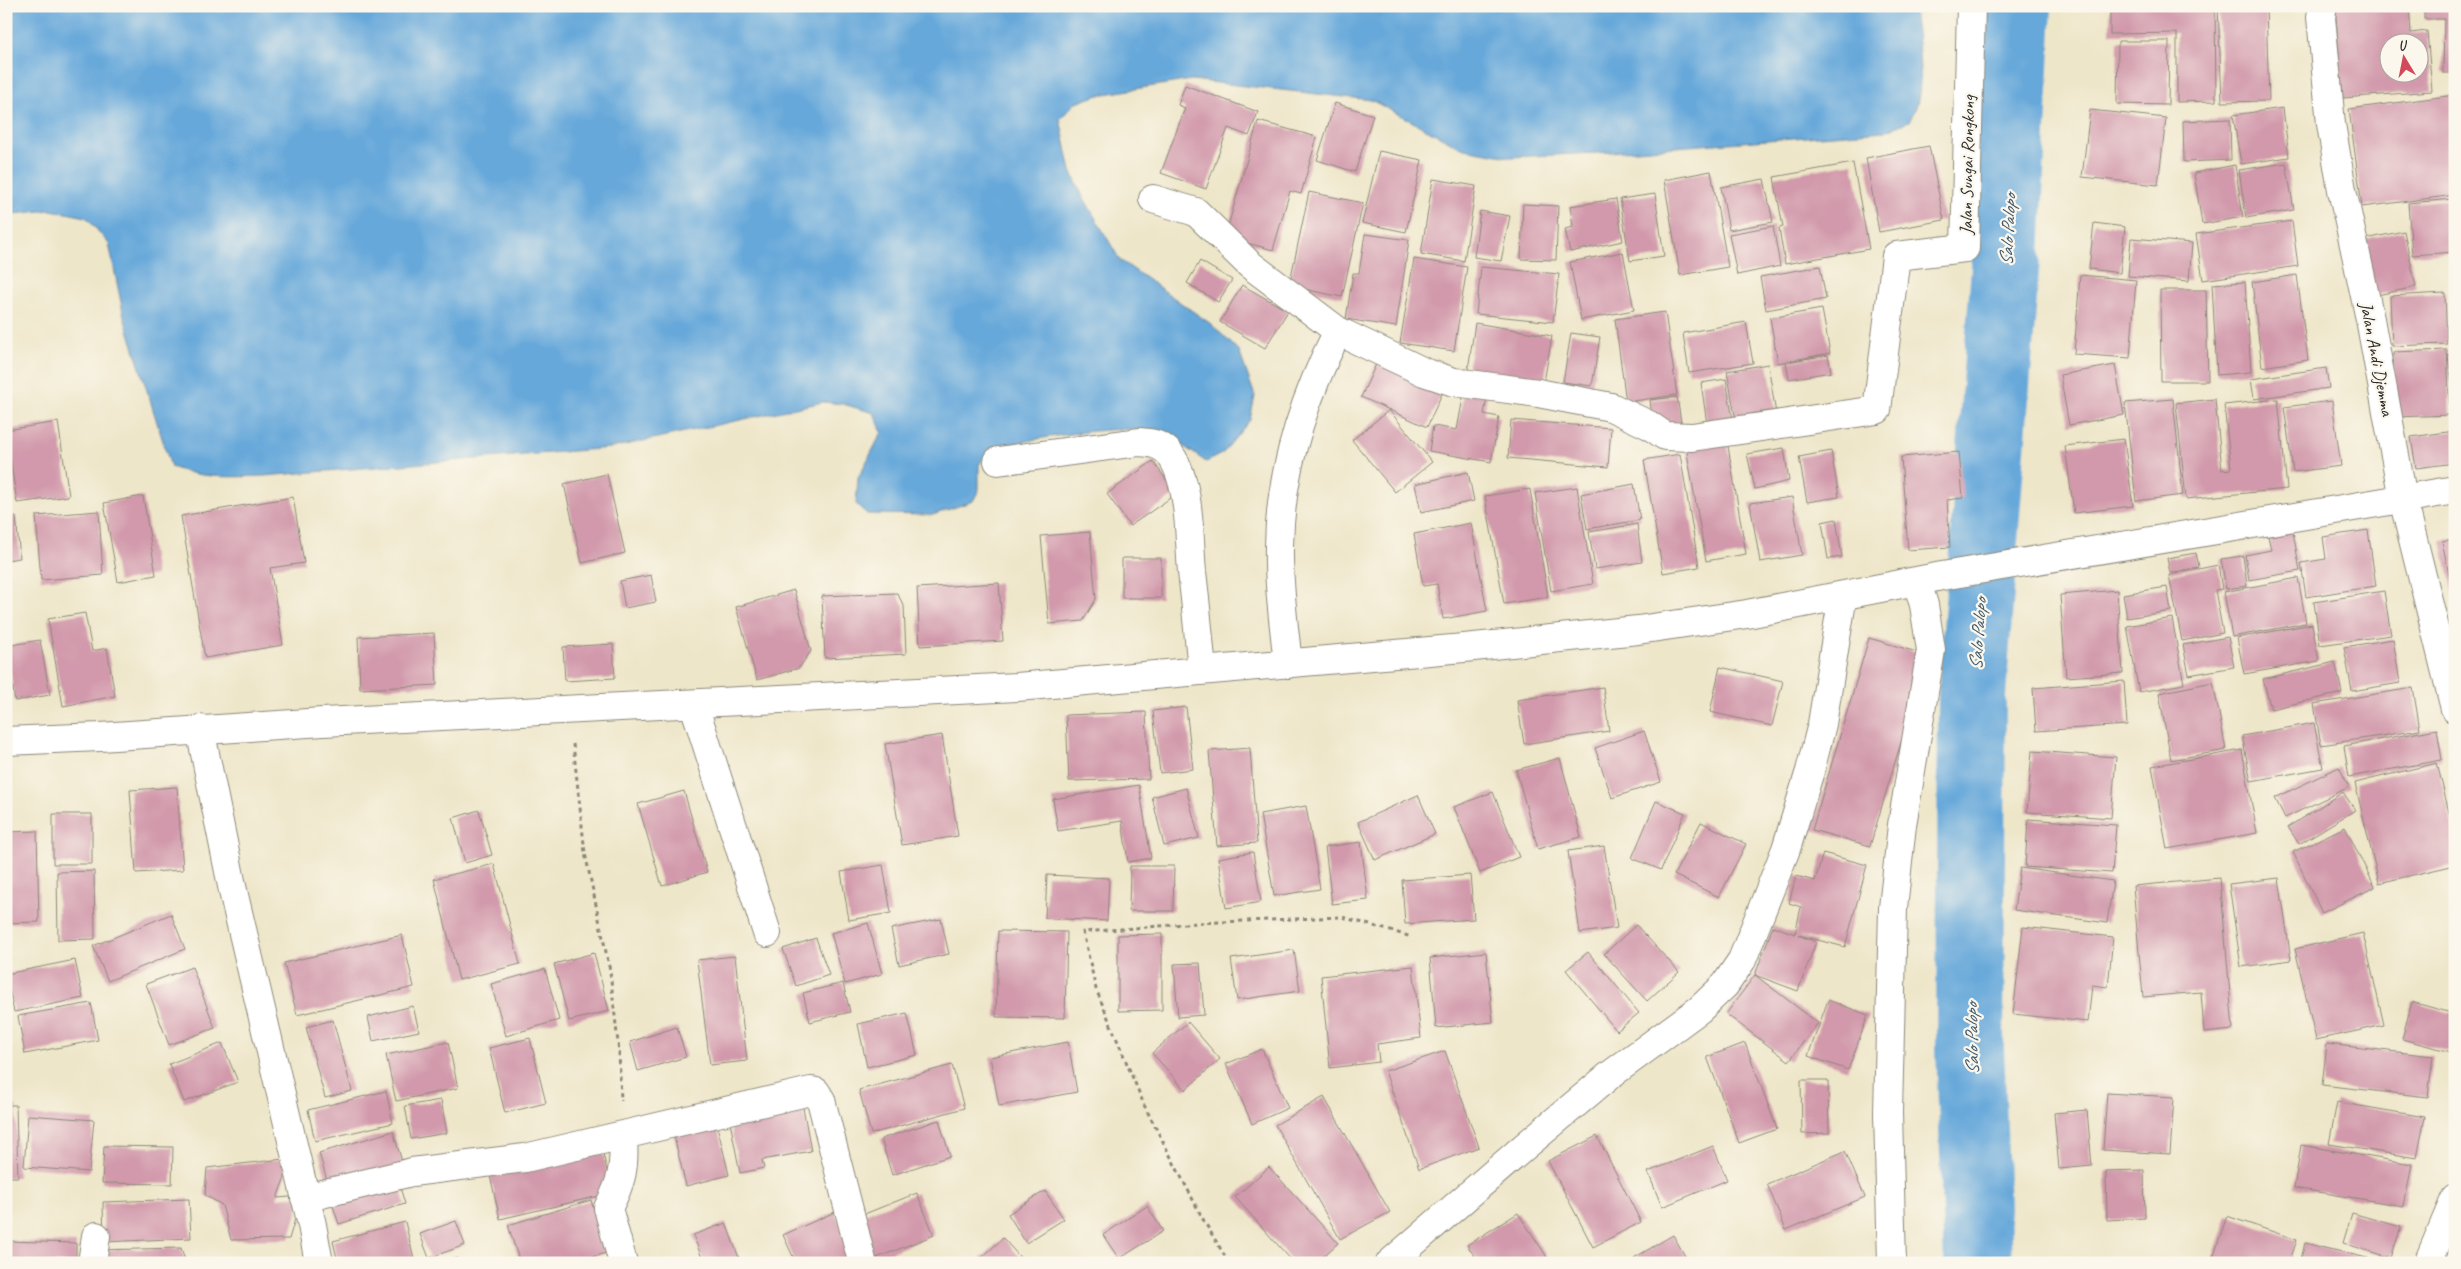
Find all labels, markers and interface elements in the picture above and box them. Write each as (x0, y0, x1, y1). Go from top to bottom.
north arrow (2378, 32, 2428, 82)
text: U (2397, 36, 2410, 55)
street label: Jalan Sungai Rongkong (1955, 94, 1979, 236)
water label: Salo Palopo (1994, 190, 2022, 266)
street label: Jalan Andi Djemma (2355, 299, 2399, 419)
water label: Salo Palopo (1964, 594, 1993, 671)
water label: Salo Palopo (1959, 1000, 1985, 1075)

